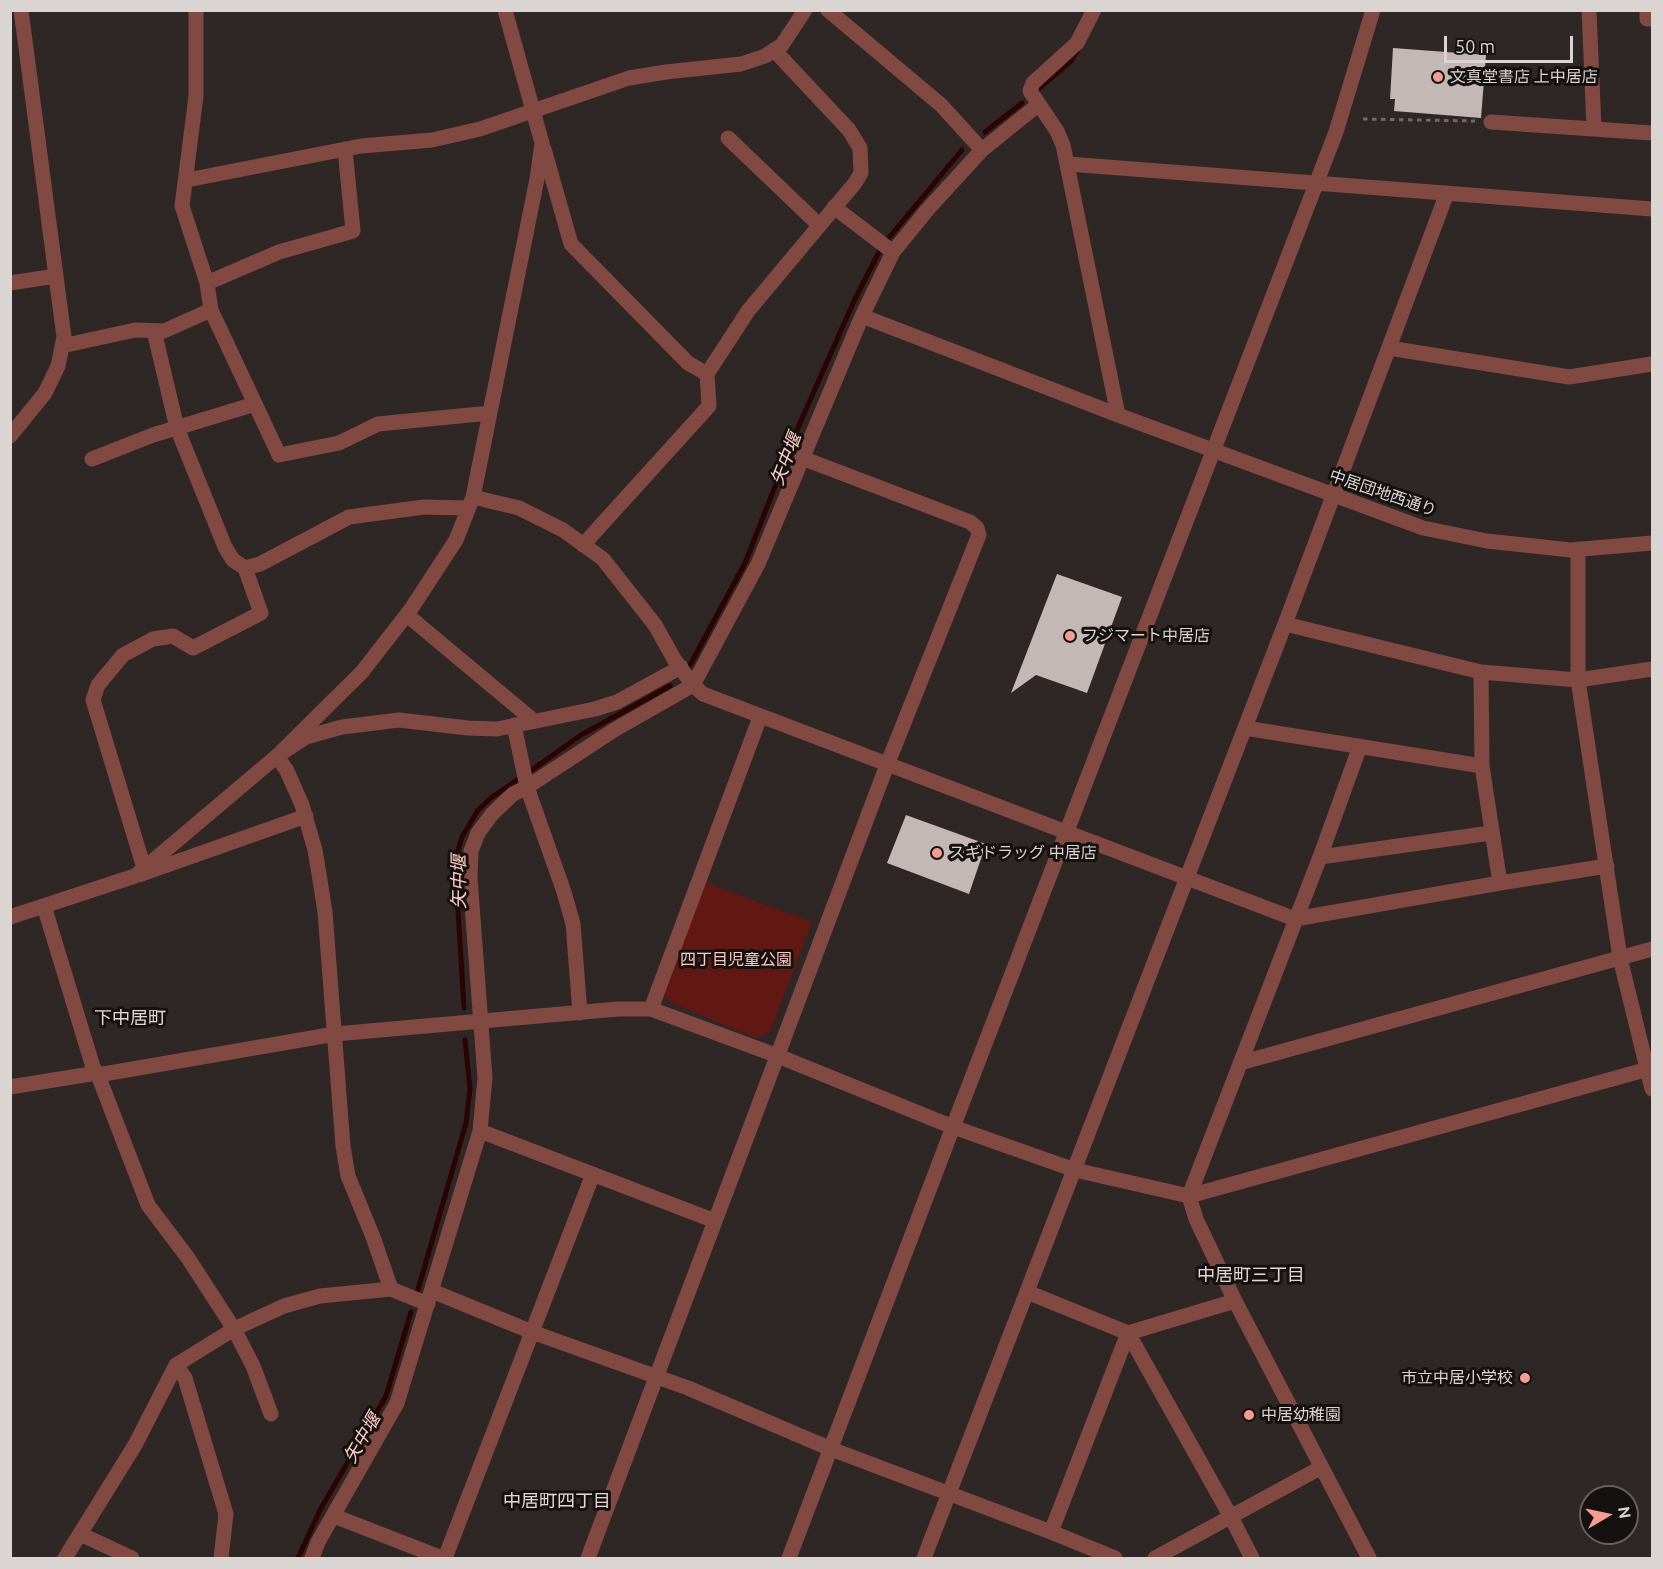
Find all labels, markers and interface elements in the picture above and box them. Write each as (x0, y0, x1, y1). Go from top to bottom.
scale bar (1447, 24, 1576, 62)
text: 50 m (1455, 36, 1495, 56)
place label: 文真堂書店 上中居店 (1450, 67, 1598, 87)
marker: 文真堂書店 上中居店 (1431, 70, 1445, 84)
water label: 矢中堰 (766, 430, 806, 488)
street label: 中居団地西通り (1327, 466, 1439, 520)
place label: フジマート中居店 (1082, 626, 1210, 646)
marker: フジマート中居店 (1063, 629, 1077, 643)
place label: スギドラッグ 中居店 (949, 843, 1097, 863)
marker: スギドラッグ 中居店 (930, 846, 944, 860)
water label: 矢中堰 (448, 855, 470, 909)
park label: 四丁目児童公園 (680, 950, 792, 970)
district label: 下中居町 (94, 1007, 166, 1029)
district label: 中居町三丁目 (1197, 1264, 1305, 1286)
place label: 市立中居小学校 (1401, 1368, 1513, 1388)
marker: 市立中居小学校 (1518, 1371, 1532, 1385)
place label: 中居幼稚園 (1261, 1405, 1341, 1425)
marker: 中居幼稚園 (1242, 1408, 1256, 1422)
water label: 矢中堰 (339, 1409, 385, 1467)
north arrow (1579, 1485, 1639, 1545)
district label: 中居町四丁目 (503, 1490, 611, 1512)
text: N (1615, 1505, 1635, 1520)

